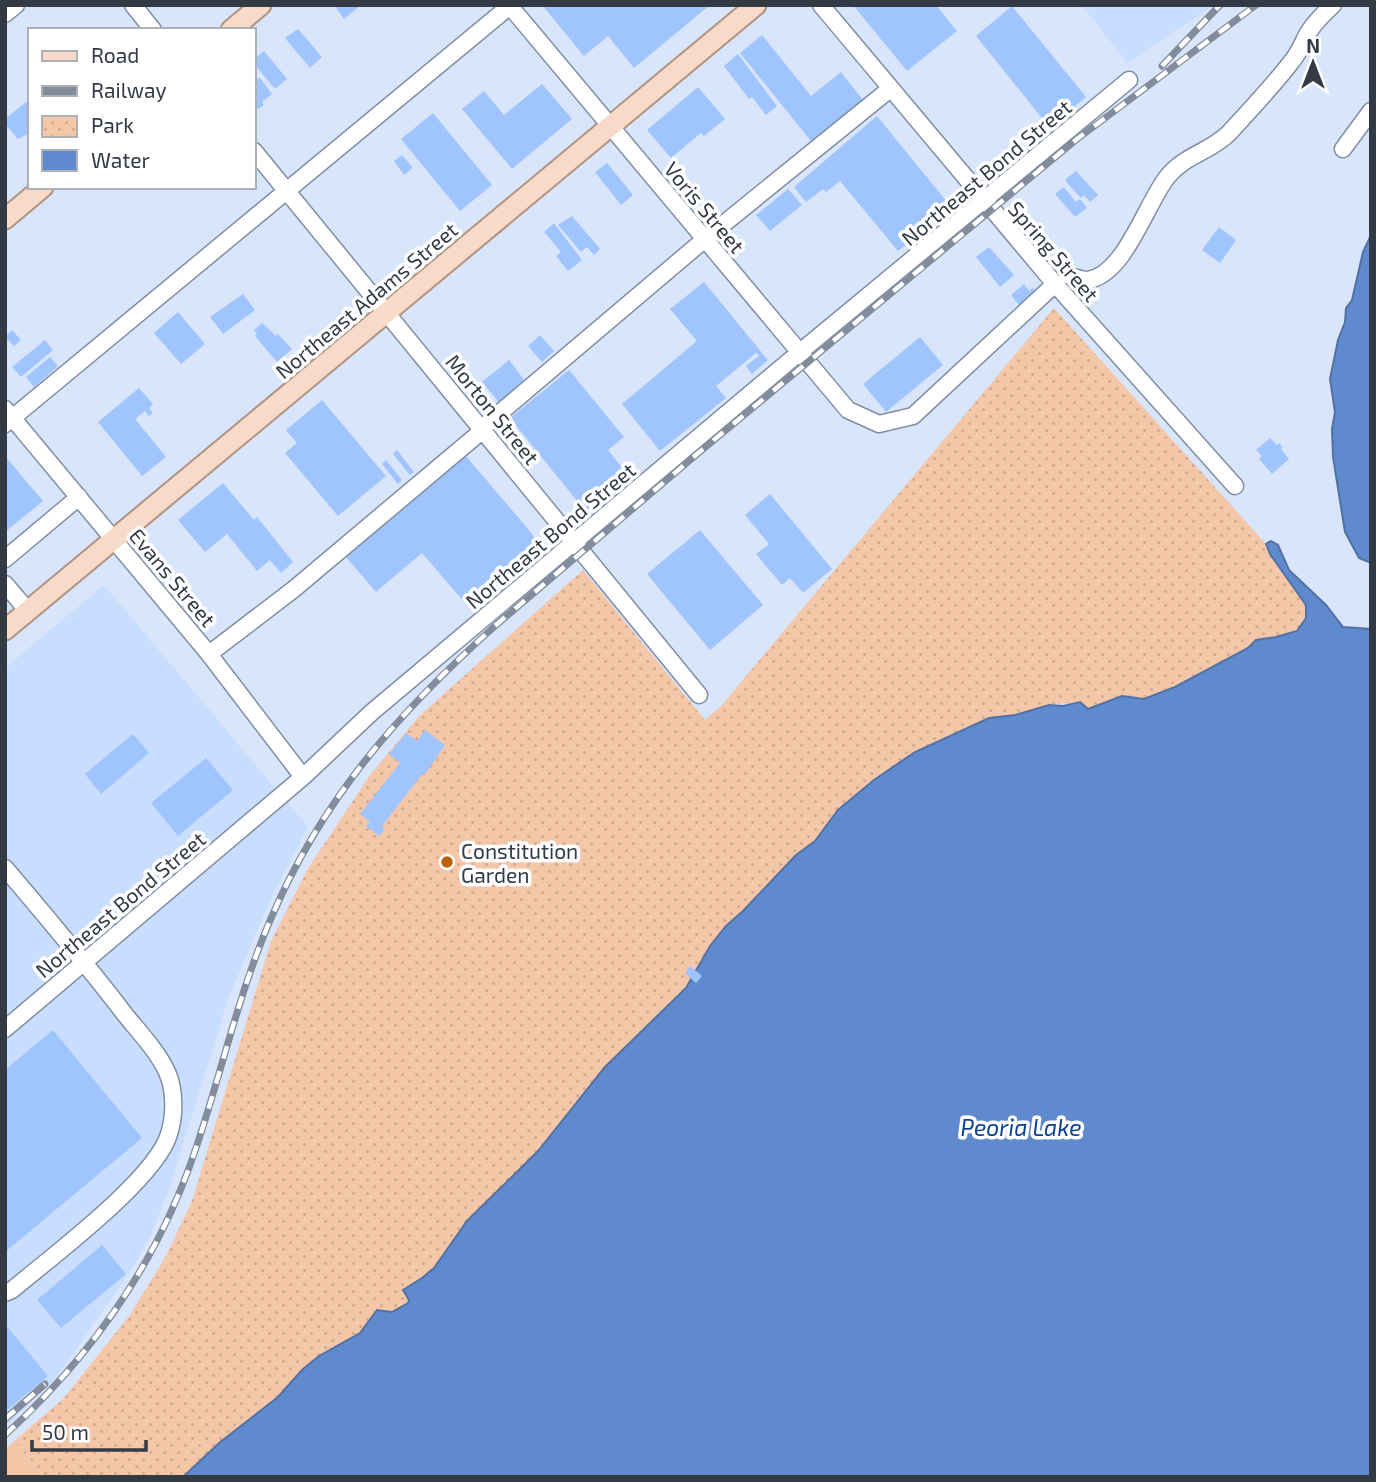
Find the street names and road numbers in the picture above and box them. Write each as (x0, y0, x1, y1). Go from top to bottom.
street label: Northeast Bond Street (896, 94, 1076, 250)
street label: Voris Street (660, 156, 750, 258)
street label: Spring Street (1004, 196, 1104, 306)
street label: Northeast Adams Street (270, 217, 462, 383)
street label: Morton Street (441, 349, 545, 469)
street label: Northeast Bond Street (460, 457, 640, 613)
street label: Evans Street (125, 523, 221, 631)
street label: Northeast Bond Street (30, 826, 210, 982)

